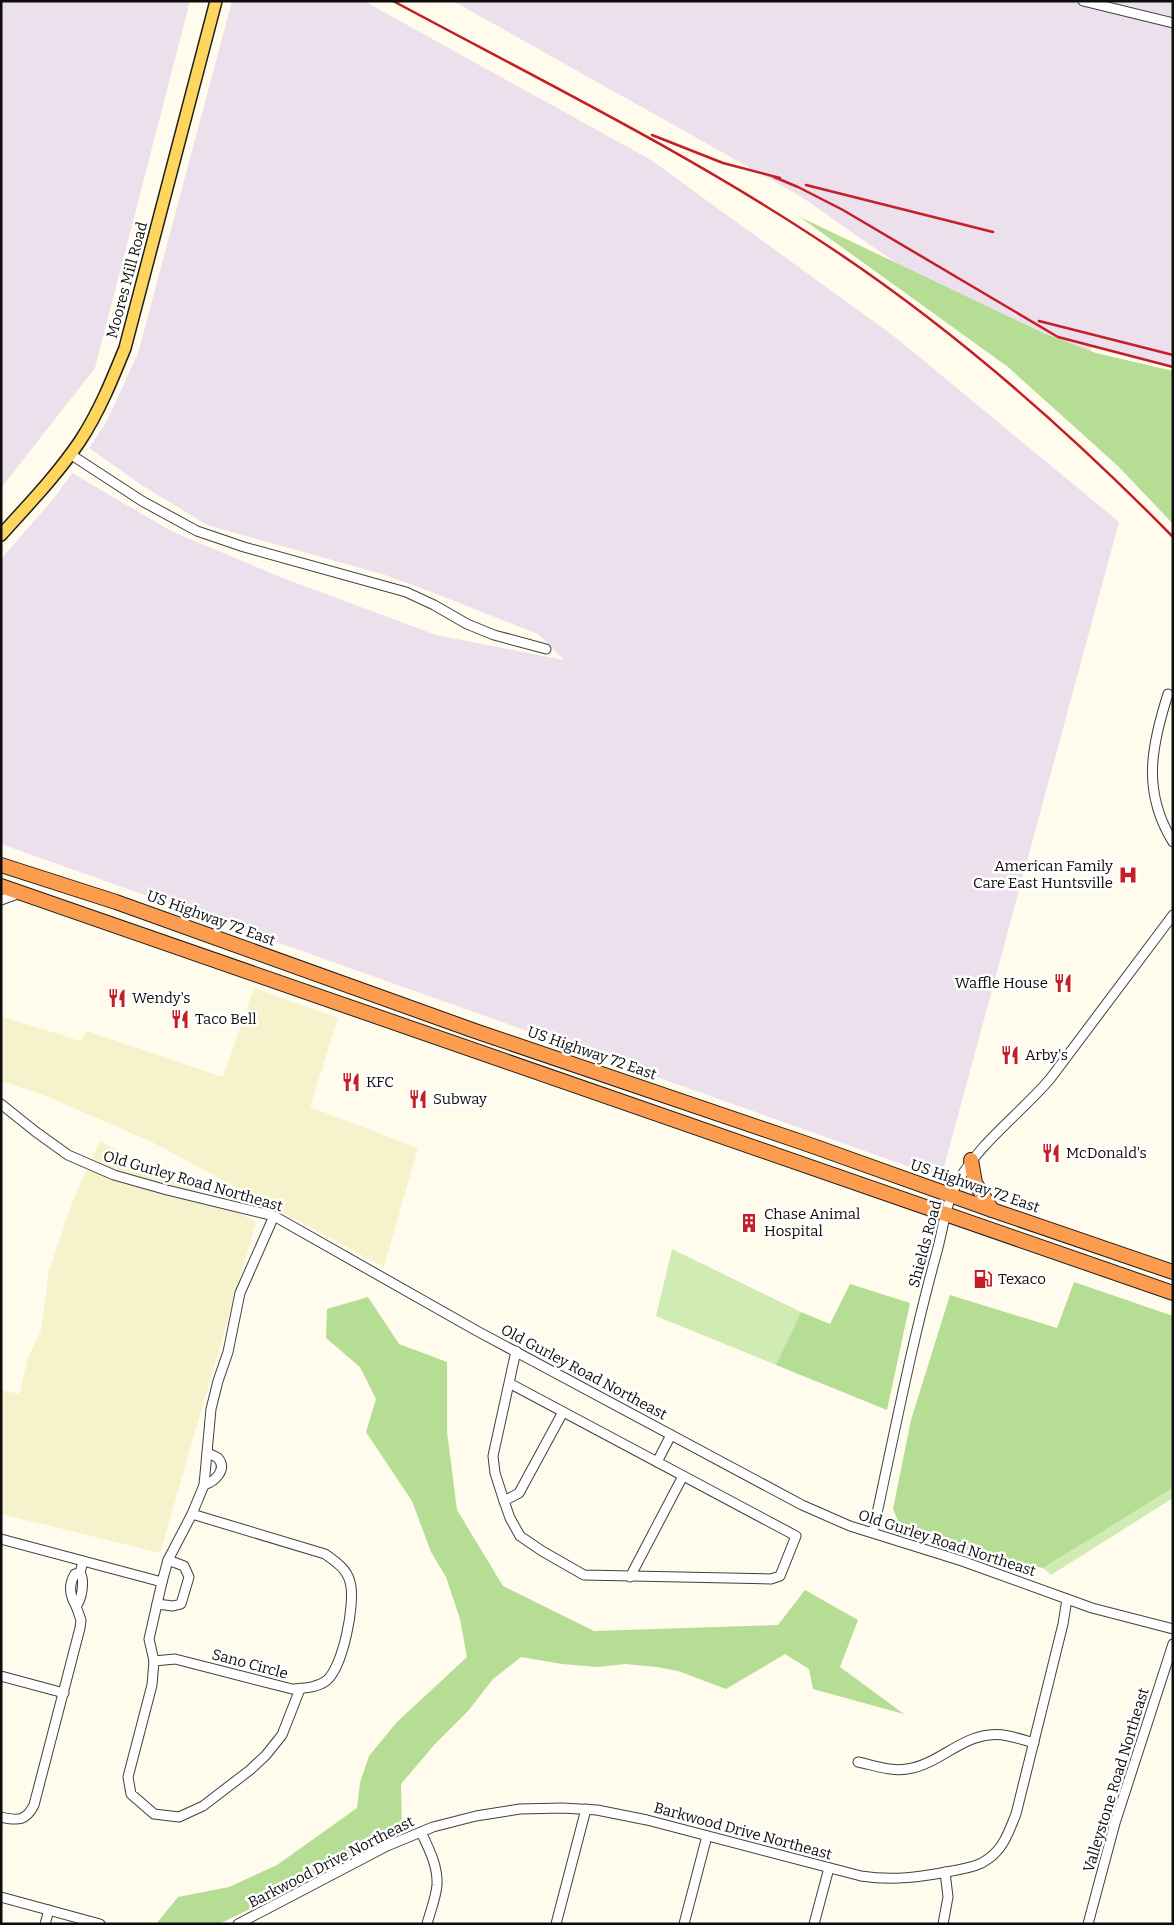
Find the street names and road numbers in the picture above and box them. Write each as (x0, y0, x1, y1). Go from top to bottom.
street label: Moores Mill Road (103, 220, 151, 340)
street label: US Highway 72 East (144, 886, 278, 950)
street label: US Highway 72 East (525, 1022, 660, 1084)
street label: Old Gurley Road Northeast (101, 1147, 285, 1215)
street label: US Highway 72 East (908, 1155, 1043, 1217)
street label: Shields Road (905, 1198, 945, 1290)
street label: Old Gurley Road Northeast (498, 1320, 671, 1424)
street label: Old Gurley Road Northeast (856, 1506, 1039, 1580)
street label: Sano Circle (210, 1645, 290, 1683)
street label: Valleystone Road Northeast (1079, 1685, 1153, 1874)
street label: Barkwood Drive Northeast (652, 1799, 835, 1864)
street label: Barkwood Drive Northeast (245, 1812, 417, 1912)

